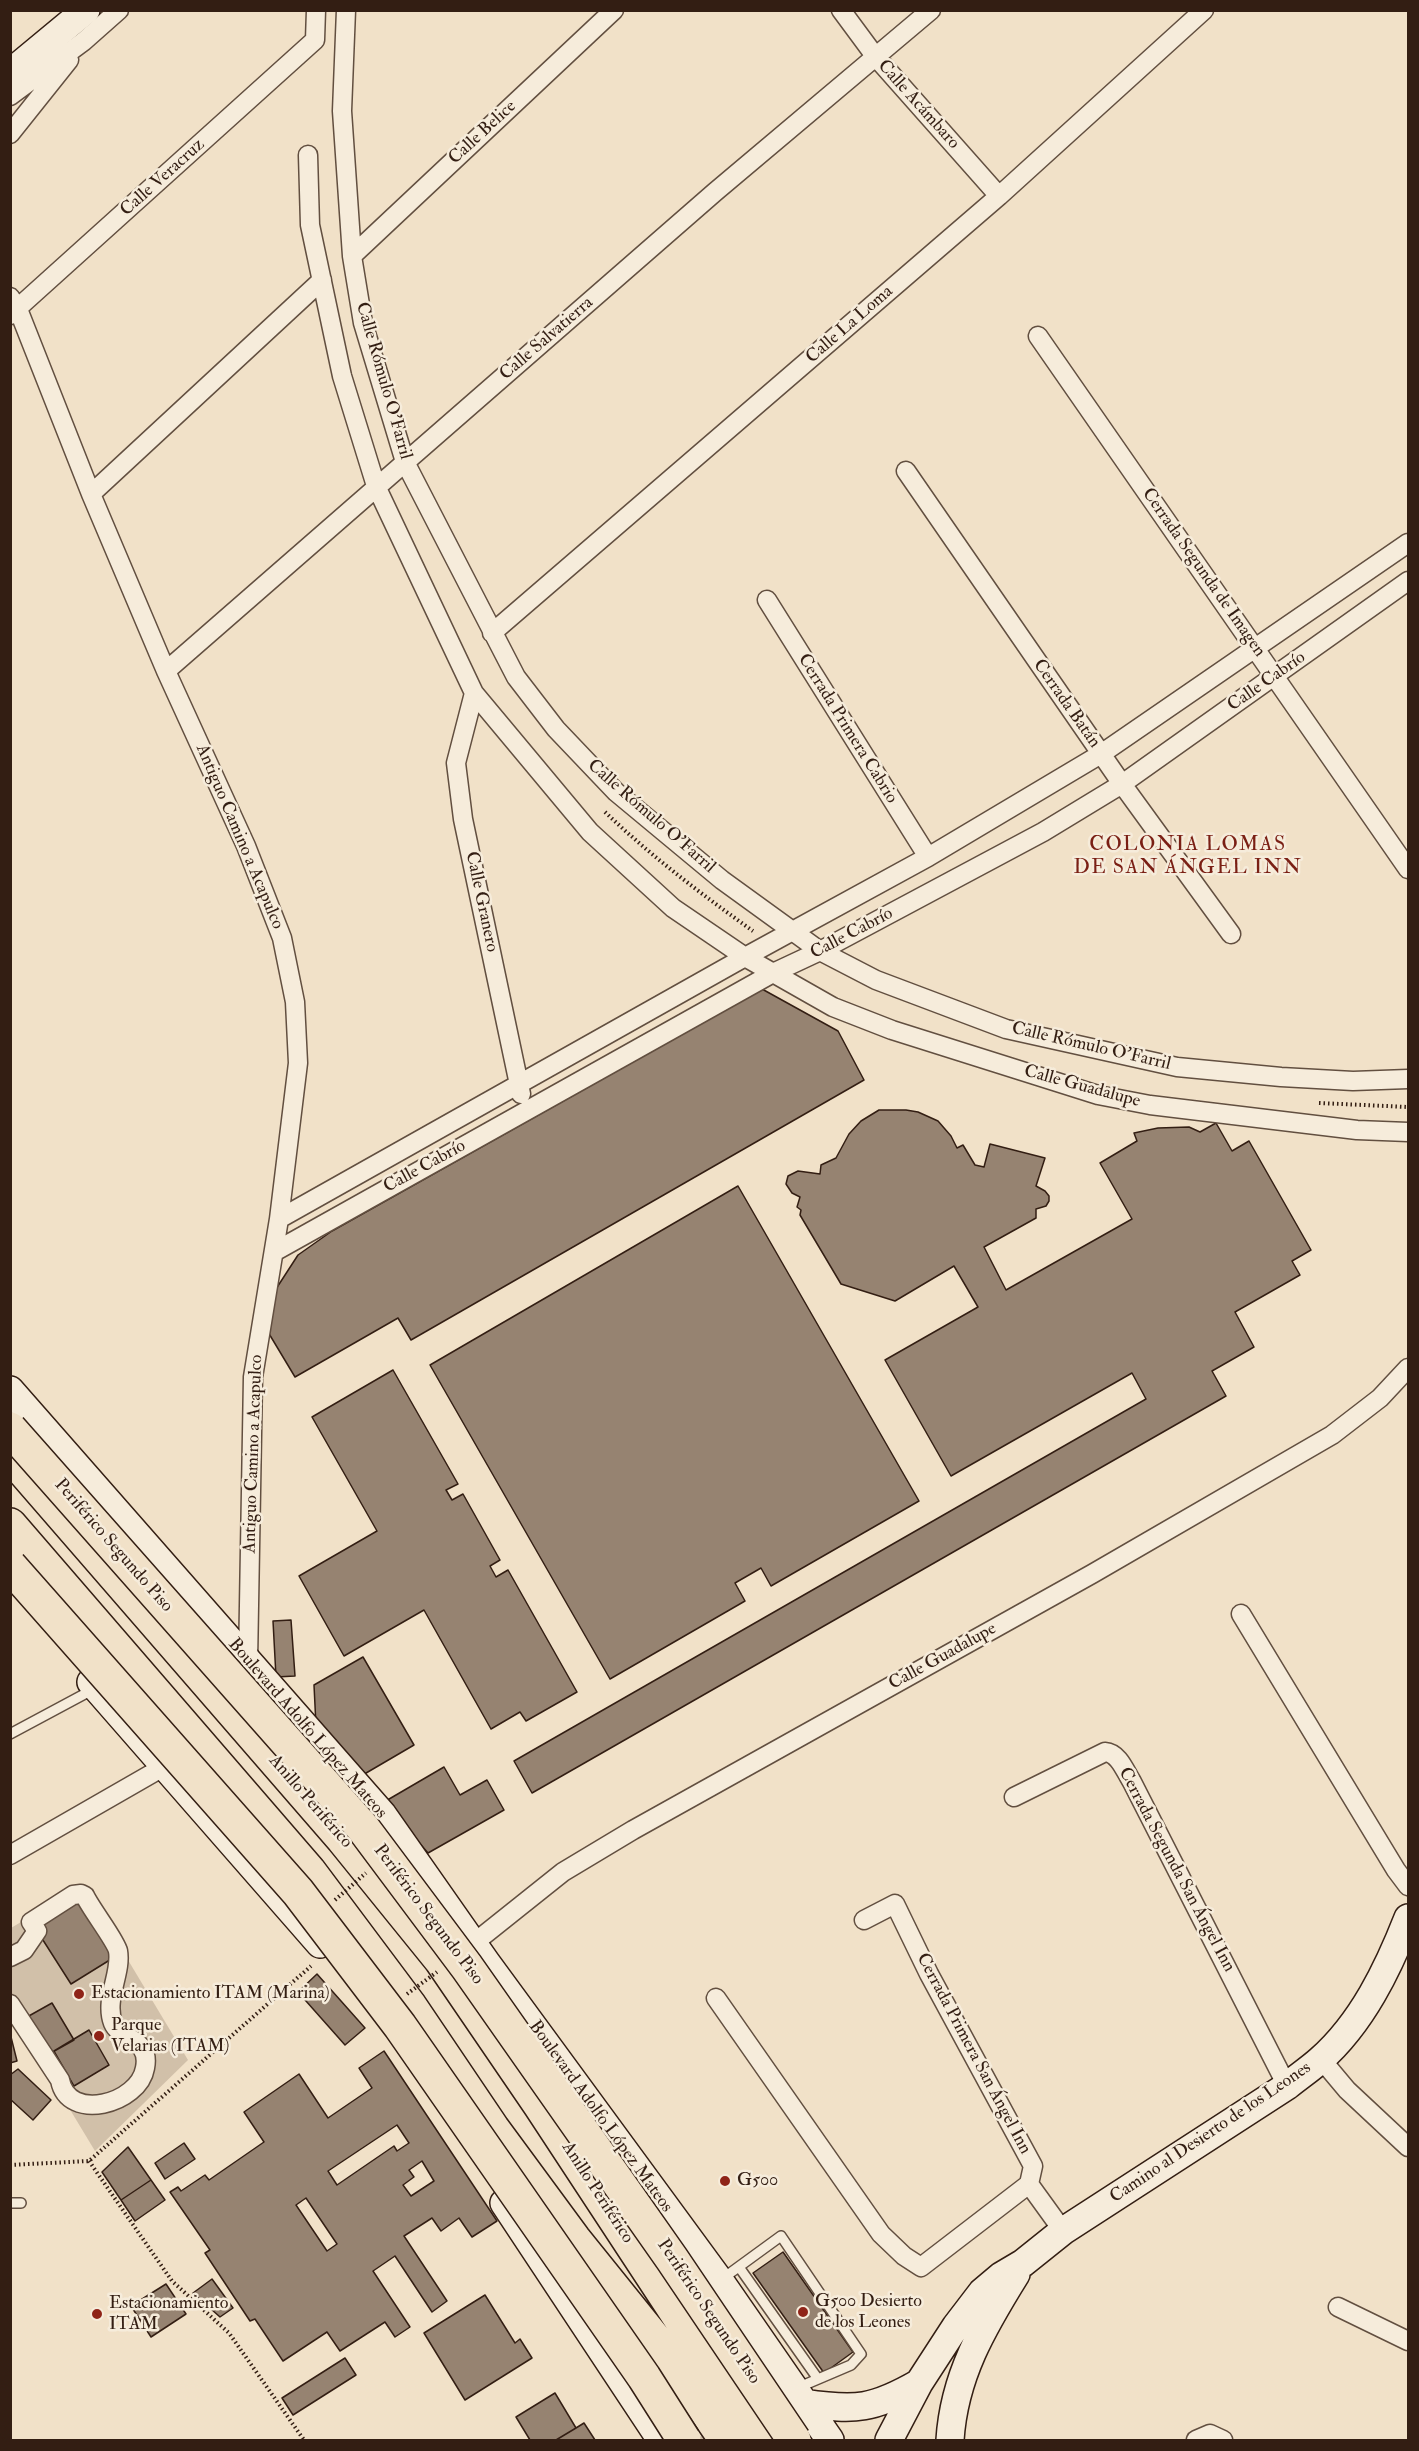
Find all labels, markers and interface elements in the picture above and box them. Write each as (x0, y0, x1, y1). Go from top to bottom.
street label: Calle Acámbaro (872, 56, 964, 154)
street label: Calle Belice (445, 96, 521, 170)
street label: Calle Veracruz (116, 135, 210, 221)
street label: Calle La Loma (802, 281, 898, 369)
street label: Calle Salvatierra (496, 293, 598, 385)
street label: Calle Rómulo O'Farril (350, 300, 416, 462)
street label: Cerrada Segunda de Imagen (1136, 484, 1270, 662)
street label: Calle Cabrío (1224, 647, 1310, 717)
street label: Cerrada Primera Cabrio (792, 650, 902, 808)
street label: Cerrada Batán (1028, 656, 1104, 752)
street label: Antiguo Camino a Acapulco (190, 741, 288, 933)
street label: Calle Rómulo O'Farril (583, 755, 719, 879)
district label: COLONIA LOMAS DE SAN ÁNGEL INN (1074, 834, 1302, 881)
street label: Calle Granero (460, 850, 502, 954)
street label: Calle Cabrío (807, 903, 897, 965)
street label: Calle Rómulo O'Farril (1009, 1018, 1173, 1076)
street label: Calle Guadalupe (1021, 1061, 1143, 1113)
street label: Calle Cabrío (380, 1136, 470, 1198)
street label: Antiguo Camino a Acapulco (240, 1354, 268, 1554)
street label: Periférico Segundo Piso (49, 1475, 177, 1617)
street label: Calle Guadalupe (885, 1619, 1001, 1695)
street label: Boulevard Adolfo López Mateos (223, 1635, 391, 1823)
street label: Anillo Periférico (264, 1751, 356, 1853)
street label: Cerrada Segunda San Ángel Inn (1113, 1764, 1239, 1976)
street label: Periférico Segundo Piso (368, 1841, 488, 1989)
street label: Cerrada Primera San Ángel Inn (911, 1950, 1035, 2158)
place label: Estacionamiento ITAM (Marina) (91, 1983, 330, 2005)
marker: Estacionamiento ITAM (Marina) (72, 1987, 86, 2001)
place label: Parque Velarias (ITAM) (111, 2015, 229, 2058)
street label: Boulevard Adolfo López Mateos (523, 2017, 677, 2217)
marker: Parque Velarias (ITAM) (92, 2029, 106, 2043)
street label: Camino al Desierto de los Leones (1106, 2058, 1316, 2208)
street label: Anillo Periférico (556, 2138, 638, 2248)
place label: G500 (737, 2170, 778, 2192)
marker: G500 (718, 2174, 732, 2188)
street label: Periférico Segundo Piso (652, 2236, 764, 2388)
place label: G500 Desierto de los Leones (815, 2291, 922, 2334)
place label: Estacionamiento ITAM (109, 2293, 228, 2336)
marker: G500 Desierto de los Leones (796, 2305, 810, 2319)
marker: Estacionamiento ITAM (90, 2307, 104, 2321)

